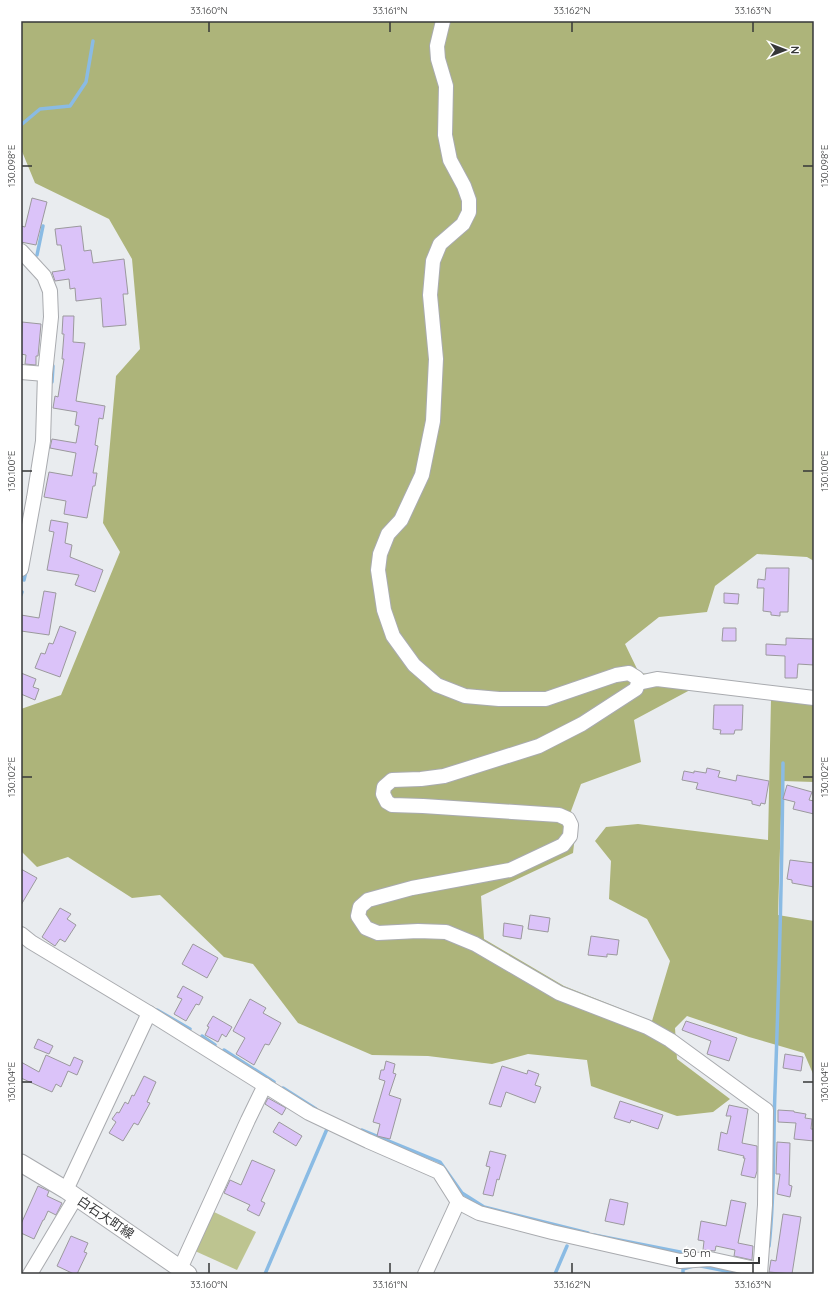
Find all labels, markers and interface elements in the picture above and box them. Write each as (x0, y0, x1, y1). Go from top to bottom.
text: 33.160°N (190, 4, 228, 17)
text: 33.161°N (372, 4, 408, 17)
text: 33.162°N (553, 4, 591, 17)
text: 33.163°N (735, 4, 771, 17)
north arrow (765, 30, 805, 70)
text: N (788, 46, 802, 54)
text: 130.098°E (5, 144, 18, 187)
text: 130.098°E (818, 144, 831, 187)
text: 130.100°E (5, 450, 18, 491)
text: 130.100°E (818, 450, 831, 491)
text: 130.102°E (5, 756, 18, 797)
text: 130.102°E (818, 756, 831, 797)
text: 130.104°E (5, 1062, 18, 1102)
text: 130.104°E (818, 1062, 831, 1102)
street label: 白石大町線 (75, 1192, 137, 1242)
scale bar (677, 1239, 759, 1265)
text: 50 m (683, 1245, 711, 1260)
text: 33.160°N (190, 1278, 228, 1291)
text: 33.161°N (372, 1278, 408, 1291)
text: 33.162°N (553, 1278, 591, 1291)
text: 33.163°N (735, 1278, 771, 1291)

